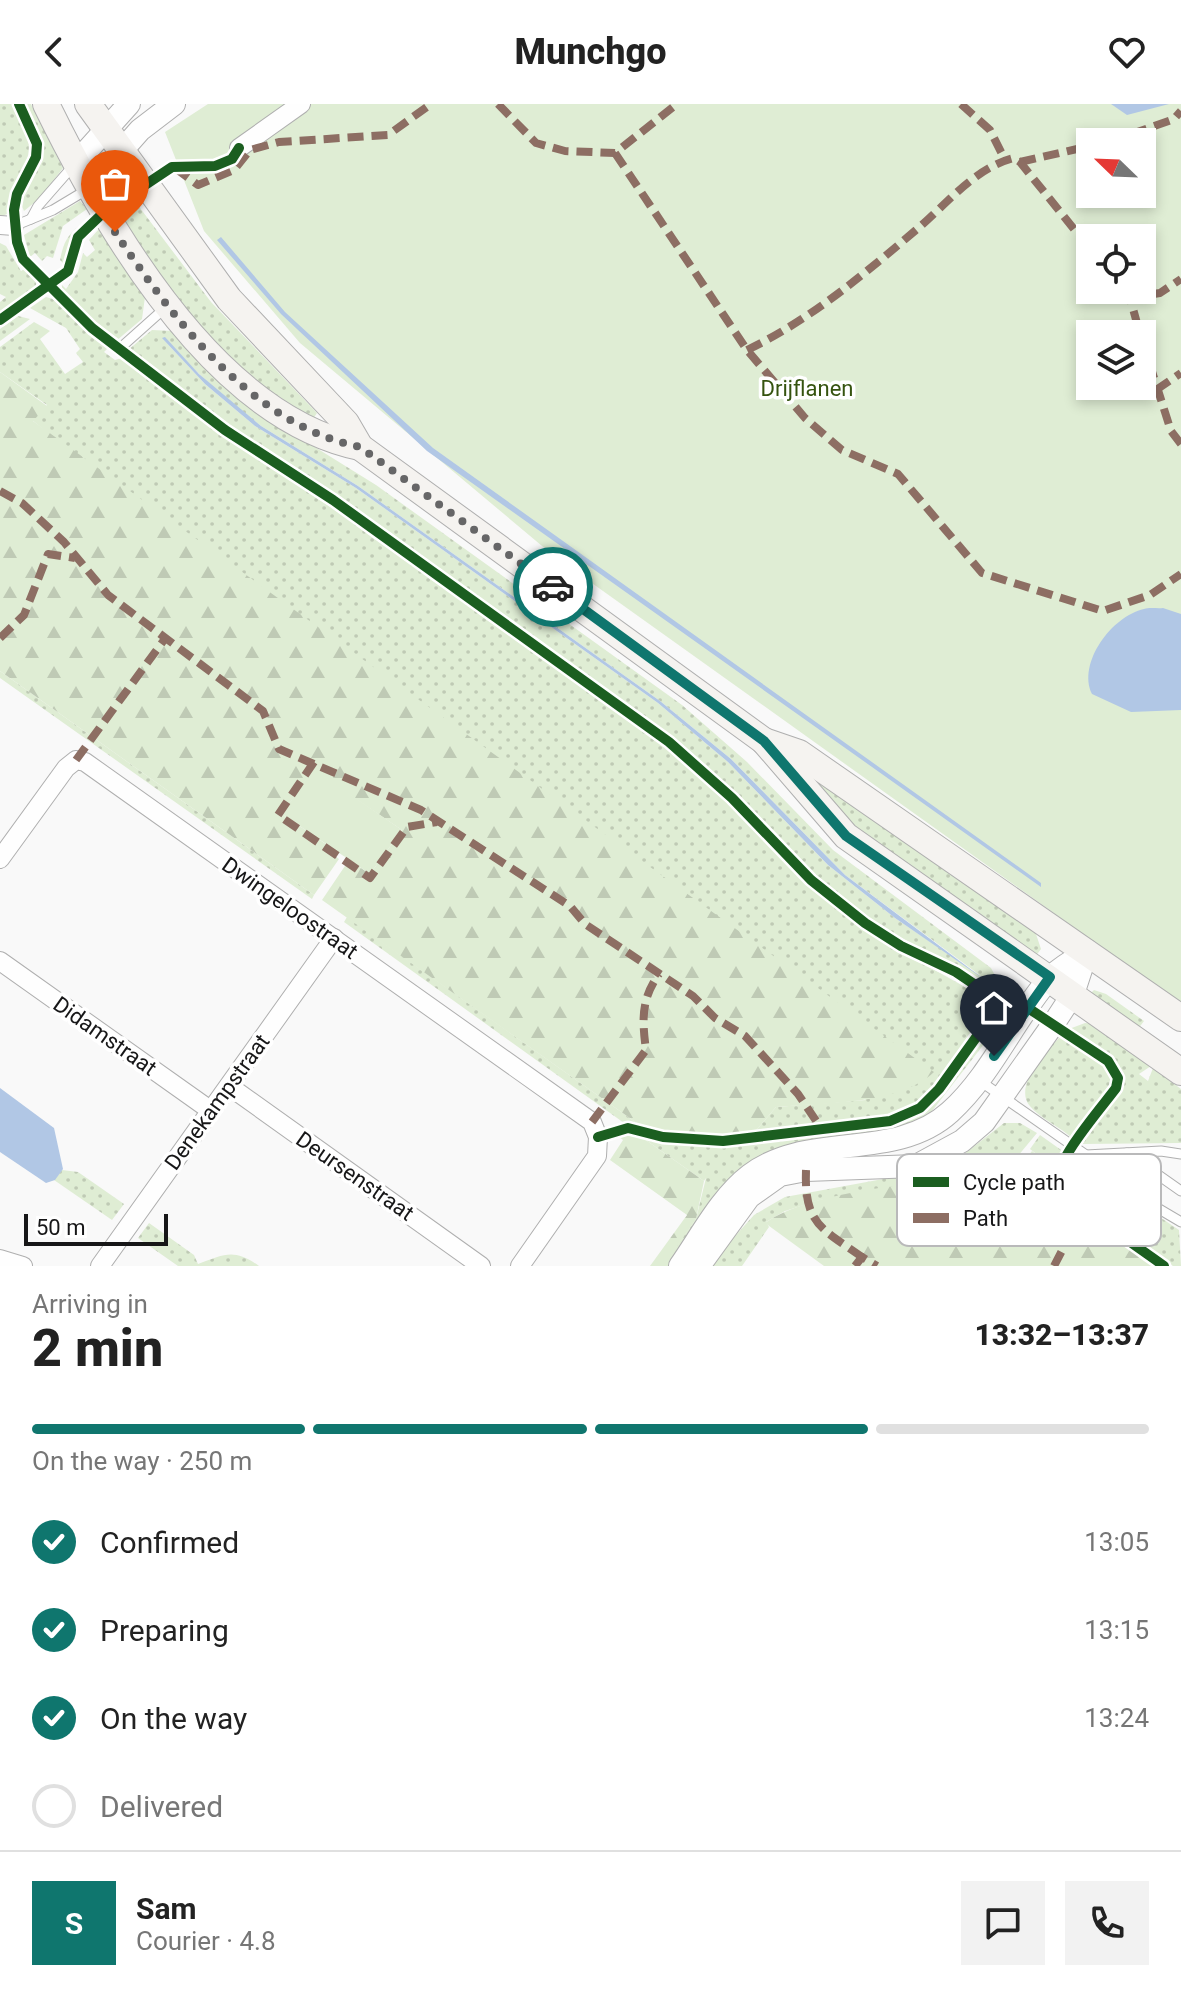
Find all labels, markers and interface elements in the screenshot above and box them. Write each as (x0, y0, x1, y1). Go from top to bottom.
icon: back (32, 30, 76, 74)
icon: heart (1105, 30, 1149, 74)
text: Munchgo (515, 31, 666, 73)
north arrow (1076, 128, 1156, 208)
map controls (1076, 128, 1156, 400)
pin (81, 150, 149, 232)
icon: bag (93, 162, 137, 206)
button: locate (1076, 224, 1156, 304)
button: layers (1076, 320, 1156, 400)
park label: Drijflanen (761, 376, 853, 401)
courier (513, 547, 593, 627)
icon: car (531, 565, 575, 609)
street label: Dwingeloostraat (217, 852, 363, 964)
pin (960, 974, 1028, 1056)
icon: home (972, 986, 1016, 1030)
street label: Didamstraat (49, 991, 161, 1081)
street label: Denekampstraat (159, 1029, 275, 1175)
street label: Deursenstraat (291, 1126, 419, 1226)
legend (897, 1154, 1161, 1246)
text: Cycle path (963, 1170, 1065, 1195)
text: Path (963, 1206, 1008, 1231)
scale bar (24, 1210, 168, 1246)
text: 50 m (36, 1215, 85, 1240)
text: Arriving in (32, 1289, 148, 1319)
text: 13:32–13:37 (974, 1317, 1149, 1352)
text: 2 min (32, 1318, 163, 1379)
text: On the way · 250 m (32, 1446, 252, 1476)
icon: check (32, 1520, 76, 1564)
text: Confirmed (100, 1525, 239, 1560)
text: 13:05 (1084, 1527, 1149, 1557)
icon: check (32, 1608, 76, 1652)
text: Preparing (100, 1613, 229, 1648)
text: 13:15 (1084, 1615, 1149, 1645)
icon: check (32, 1696, 76, 1740)
text: On the way (100, 1701, 247, 1736)
text: 13:24 (1084, 1703, 1149, 1733)
text: Delivered (100, 1789, 223, 1824)
button: chat (961, 1881, 1045, 1965)
button: phone (1065, 1881, 1149, 1965)
text: Sam (136, 1891, 197, 1926)
text: S (65, 1906, 83, 1941)
text: Courier · 4.8 (136, 1926, 276, 1956)

